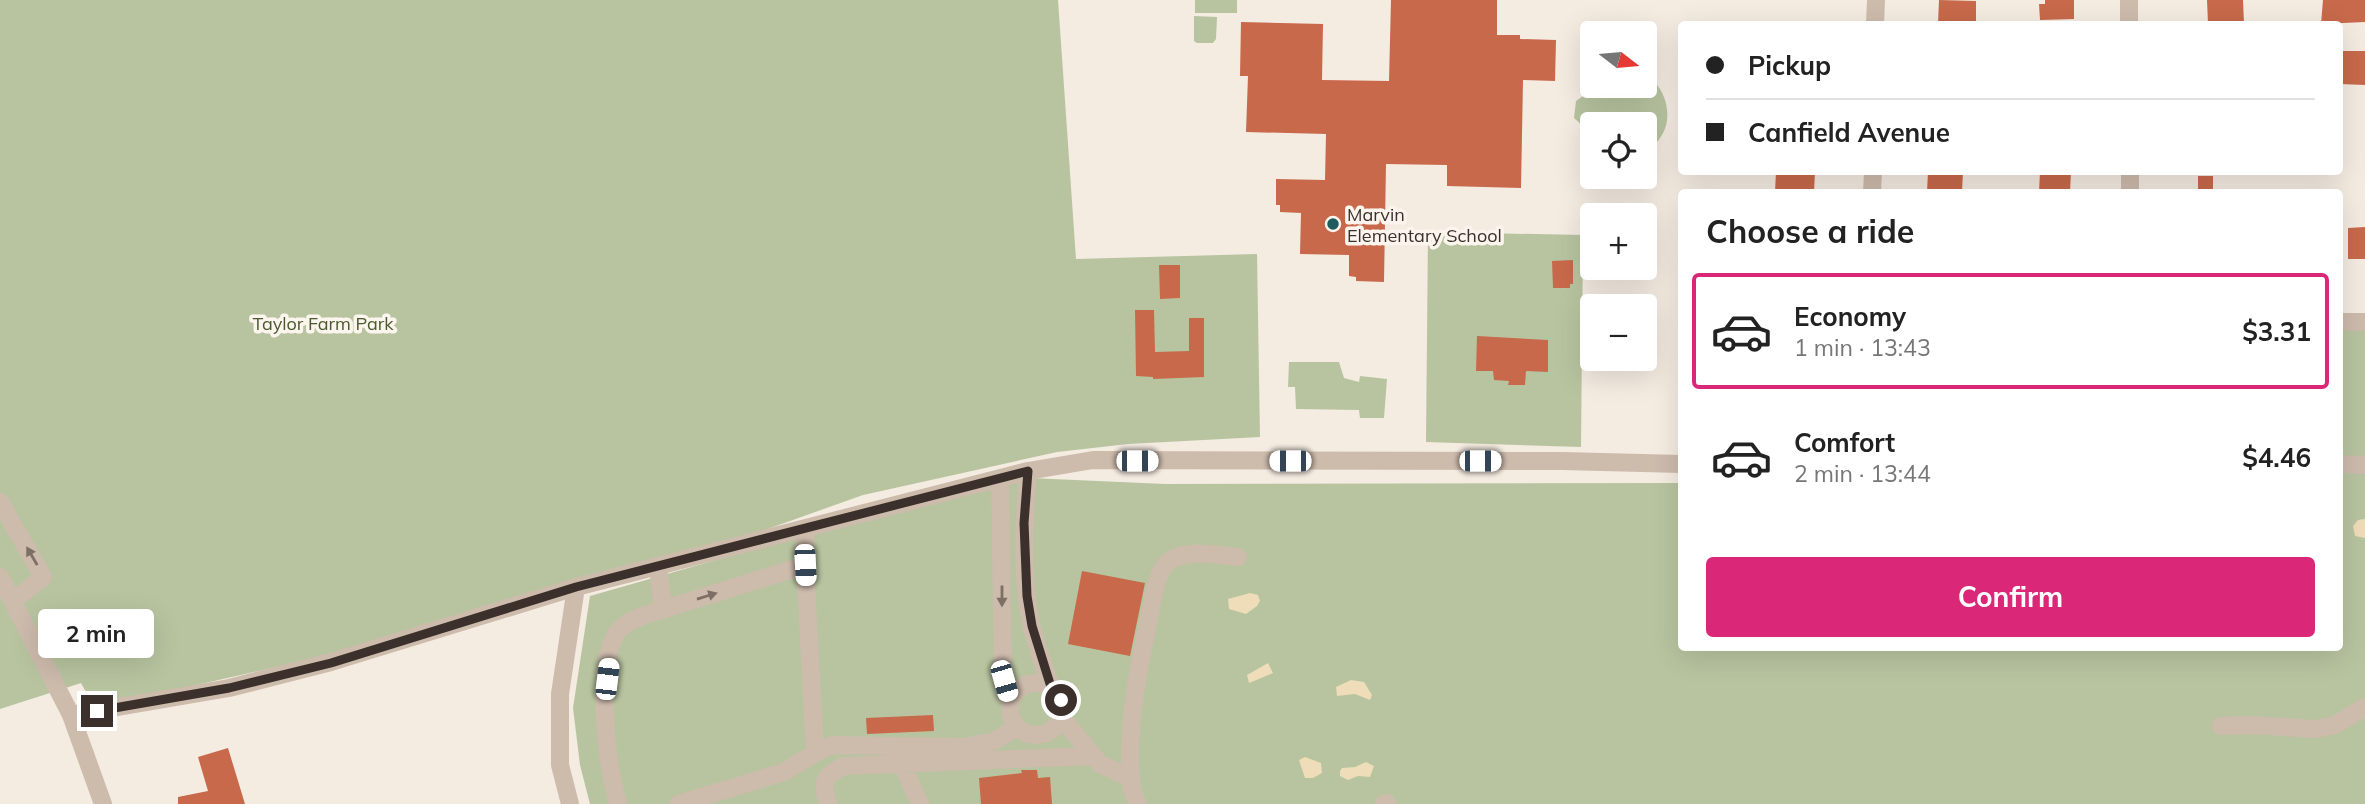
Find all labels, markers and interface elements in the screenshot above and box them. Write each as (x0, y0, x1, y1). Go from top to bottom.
north arrow (1580, 21, 1657, 98)
map controls (1580, 21, 1657, 371)
text: Pickup (1748, 49, 1831, 82)
button: locate (1580, 112, 1657, 189)
text: Canfield Avenue (1748, 116, 1950, 149)
place label: Marvin Elementary School (1347, 203, 1502, 247)
button: + (1580, 203, 1657, 280)
text: Choose a ride (1706, 211, 1914, 251)
marker: Marvin Elementary School (1325, 216, 1341, 232)
button: − (1580, 294, 1657, 371)
icon: car (1710, 300, 1773, 363)
text: Economy (1794, 300, 1906, 333)
park label: Taylor Farm Park (252, 312, 394, 335)
text: $3.31 (2242, 315, 2311, 348)
text: 1 min · 13:43 (1794, 333, 1931, 362)
icon: car (1710, 426, 1773, 489)
text: Comfort (1794, 426, 1895, 459)
text: $4.46 (2242, 441, 2311, 474)
car (1117, 451, 1159, 472)
car (1270, 451, 1312, 472)
car (1460, 451, 1502, 472)
text: 2 min · 13:44 (1794, 459, 1931, 488)
car (794, 543, 817, 587)
one-way arrow (25, 547, 38, 566)
button: Confirm (1706, 557, 2315, 637)
one-way arrow (996, 585, 1008, 607)
one-way arrow (697, 590, 718, 600)
callout: 2 min (39, 610, 155, 658)
text: 2 min (66, 619, 126, 648)
car (595, 657, 620, 701)
car (989, 658, 1020, 704)
route start (1045, 684, 1077, 716)
route end (81, 695, 113, 727)

